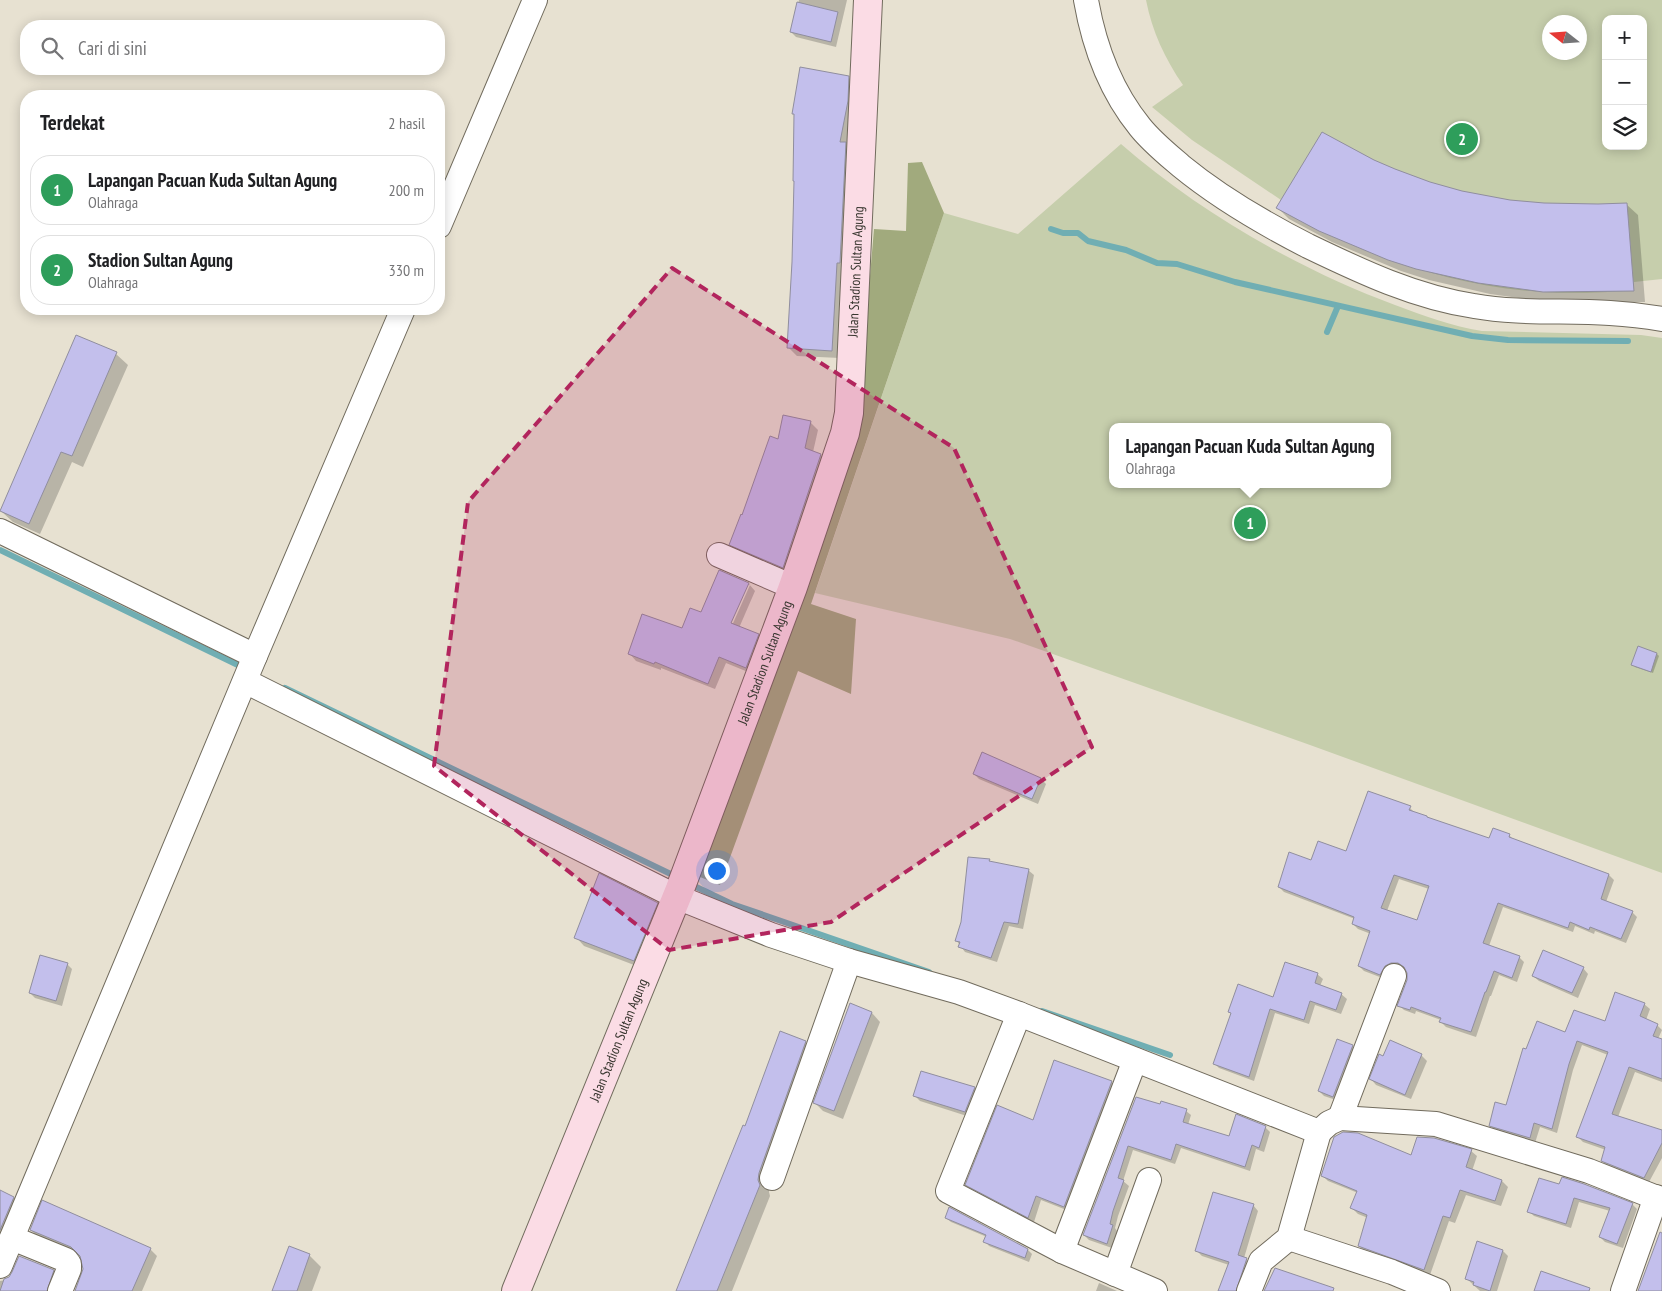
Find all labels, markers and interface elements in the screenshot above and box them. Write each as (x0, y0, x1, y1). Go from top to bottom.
north arrow (1542, 15, 1587, 60)
map controls (1602, 15, 1647, 150)
button: + (1602, 15, 1647, 60)
search box (20, 20, 445, 75)
icon: search (38, 34, 66, 62)
text: Cari di sini (78, 36, 147, 60)
button: − (1602, 60, 1647, 105)
button: layers (1602, 105, 1647, 150)
text: Terdekat (40, 109, 105, 136)
text: 2 hasil (388, 113, 425, 133)
pin: 2 (1446, 120, 1478, 158)
text: Lapangan Pacuan Kuda Sultan Agung (88, 168, 337, 192)
text: 1 (53, 180, 61, 200)
text: 200 m (389, 180, 424, 200)
text: Olahraga (88, 192, 138, 212)
street label: Jalan Stadion Sultan Agung (843, 206, 868, 339)
text: Stadion Sultan Agung (88, 248, 233, 272)
text: 2 (53, 260, 61, 280)
text: 330 m (389, 260, 424, 280)
text: Olahraga (88, 272, 138, 292)
popup (1109, 423, 1391, 488)
text: Lapangan Pacuan Kuda Sultan Agung (1125, 434, 1375, 458)
text: Olahraga (1125, 458, 1175, 478)
pin: 1 (1234, 504, 1266, 542)
street label: Jalan Stadion Sultan Agung (733, 598, 796, 728)
your location (704, 858, 730, 884)
street label: Jalan Stadion Sultan Agung (585, 976, 651, 1105)

